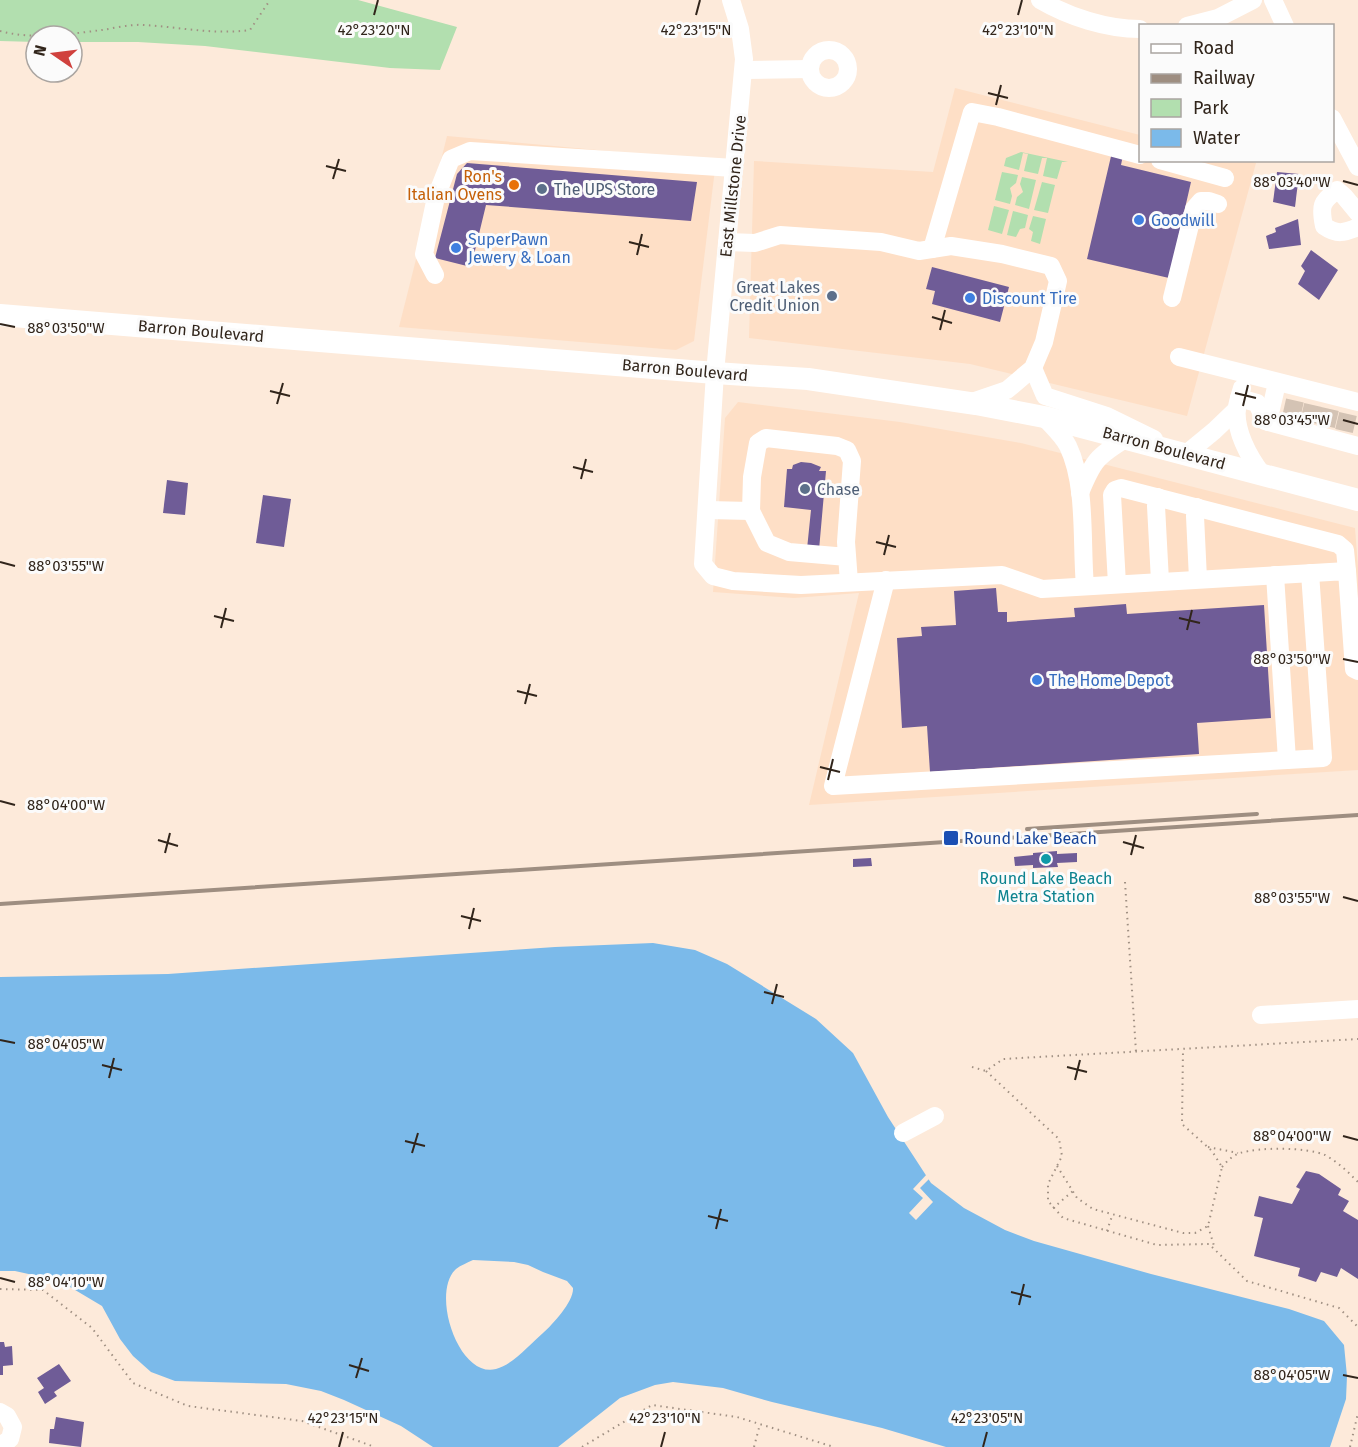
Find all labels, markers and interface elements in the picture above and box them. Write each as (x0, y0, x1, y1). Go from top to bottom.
text: 42°23'20"N (338, 21, 410, 39)
text: 42°23'15"N (661, 21, 731, 39)
text: 42°23'10"N (982, 21, 1054, 39)
north arrow (24, 24, 84, 84)
legend (1139, 24, 1334, 162)
text: Road (1193, 37, 1235, 59)
text: N (29, 43, 50, 58)
text: Railway (1193, 67, 1255, 89)
text: Park (1193, 97, 1229, 119)
street label: East Millstone Drive (716, 114, 750, 258)
text: Water (1193, 127, 1240, 149)
place label: Ron's Italian Ovens (407, 167, 502, 204)
text: 88°03'40"W (1253, 173, 1331, 191)
marker: Ron's Italian Ovens (507, 178, 521, 192)
place label: The UPS Store (554, 180, 655, 199)
marker: The UPS Store (535, 182, 549, 196)
place label: Goodwill (1151, 211, 1215, 230)
marker: Goodwill (1132, 213, 1146, 227)
place label: SuperPawn Jewery & Loan (468, 230, 571, 267)
marker: SuperPawn Jewery & Loan (449, 241, 463, 255)
place label: Great Lakes Credit Union (730, 278, 820, 315)
marker: Great Lakes Credit Union (825, 289, 839, 303)
place label: Discount Tire (982, 289, 1077, 308)
marker: Discount Tire (963, 291, 977, 305)
street label: Barron Boulevard (137, 316, 265, 346)
text: 88°03'50"W (27, 319, 105, 337)
street label: Barron Boulevard (621, 355, 749, 385)
text: 88°03'45"W (1254, 411, 1331, 429)
street label: Barron Boulevard (1100, 422, 1228, 474)
place label: Chase (817, 480, 860, 499)
marker: Chase (798, 482, 812, 496)
text: 88°03'55"W (28, 557, 105, 575)
text: 88°03'50"W (1253, 650, 1331, 668)
place label: The Home Depot (1049, 671, 1170, 690)
marker: The Home Depot (1030, 673, 1044, 687)
text: 88°04'00"W (27, 796, 106, 814)
marker: Round Lake Beach (942, 829, 960, 847)
place label: Round Lake Beach (964, 829, 1097, 848)
marker: Round Lake Beach Metra Station (1039, 852, 1053, 866)
place label: Round Lake Beach Metra Station (980, 869, 1112, 906)
text: 88°03'55"W (1254, 889, 1331, 907)
text: 88°04'05"W (28, 1035, 105, 1053)
text: 88°04'00"W (1253, 1127, 1332, 1145)
text: 88°04'10"W (28, 1273, 105, 1291)
text: 88°04'05"W (1254, 1366, 1331, 1384)
text: 42°23'15"N (308, 1409, 378, 1427)
text: 42°23'10"N (629, 1409, 701, 1427)
text: 42°23'05"N (951, 1409, 1023, 1427)

